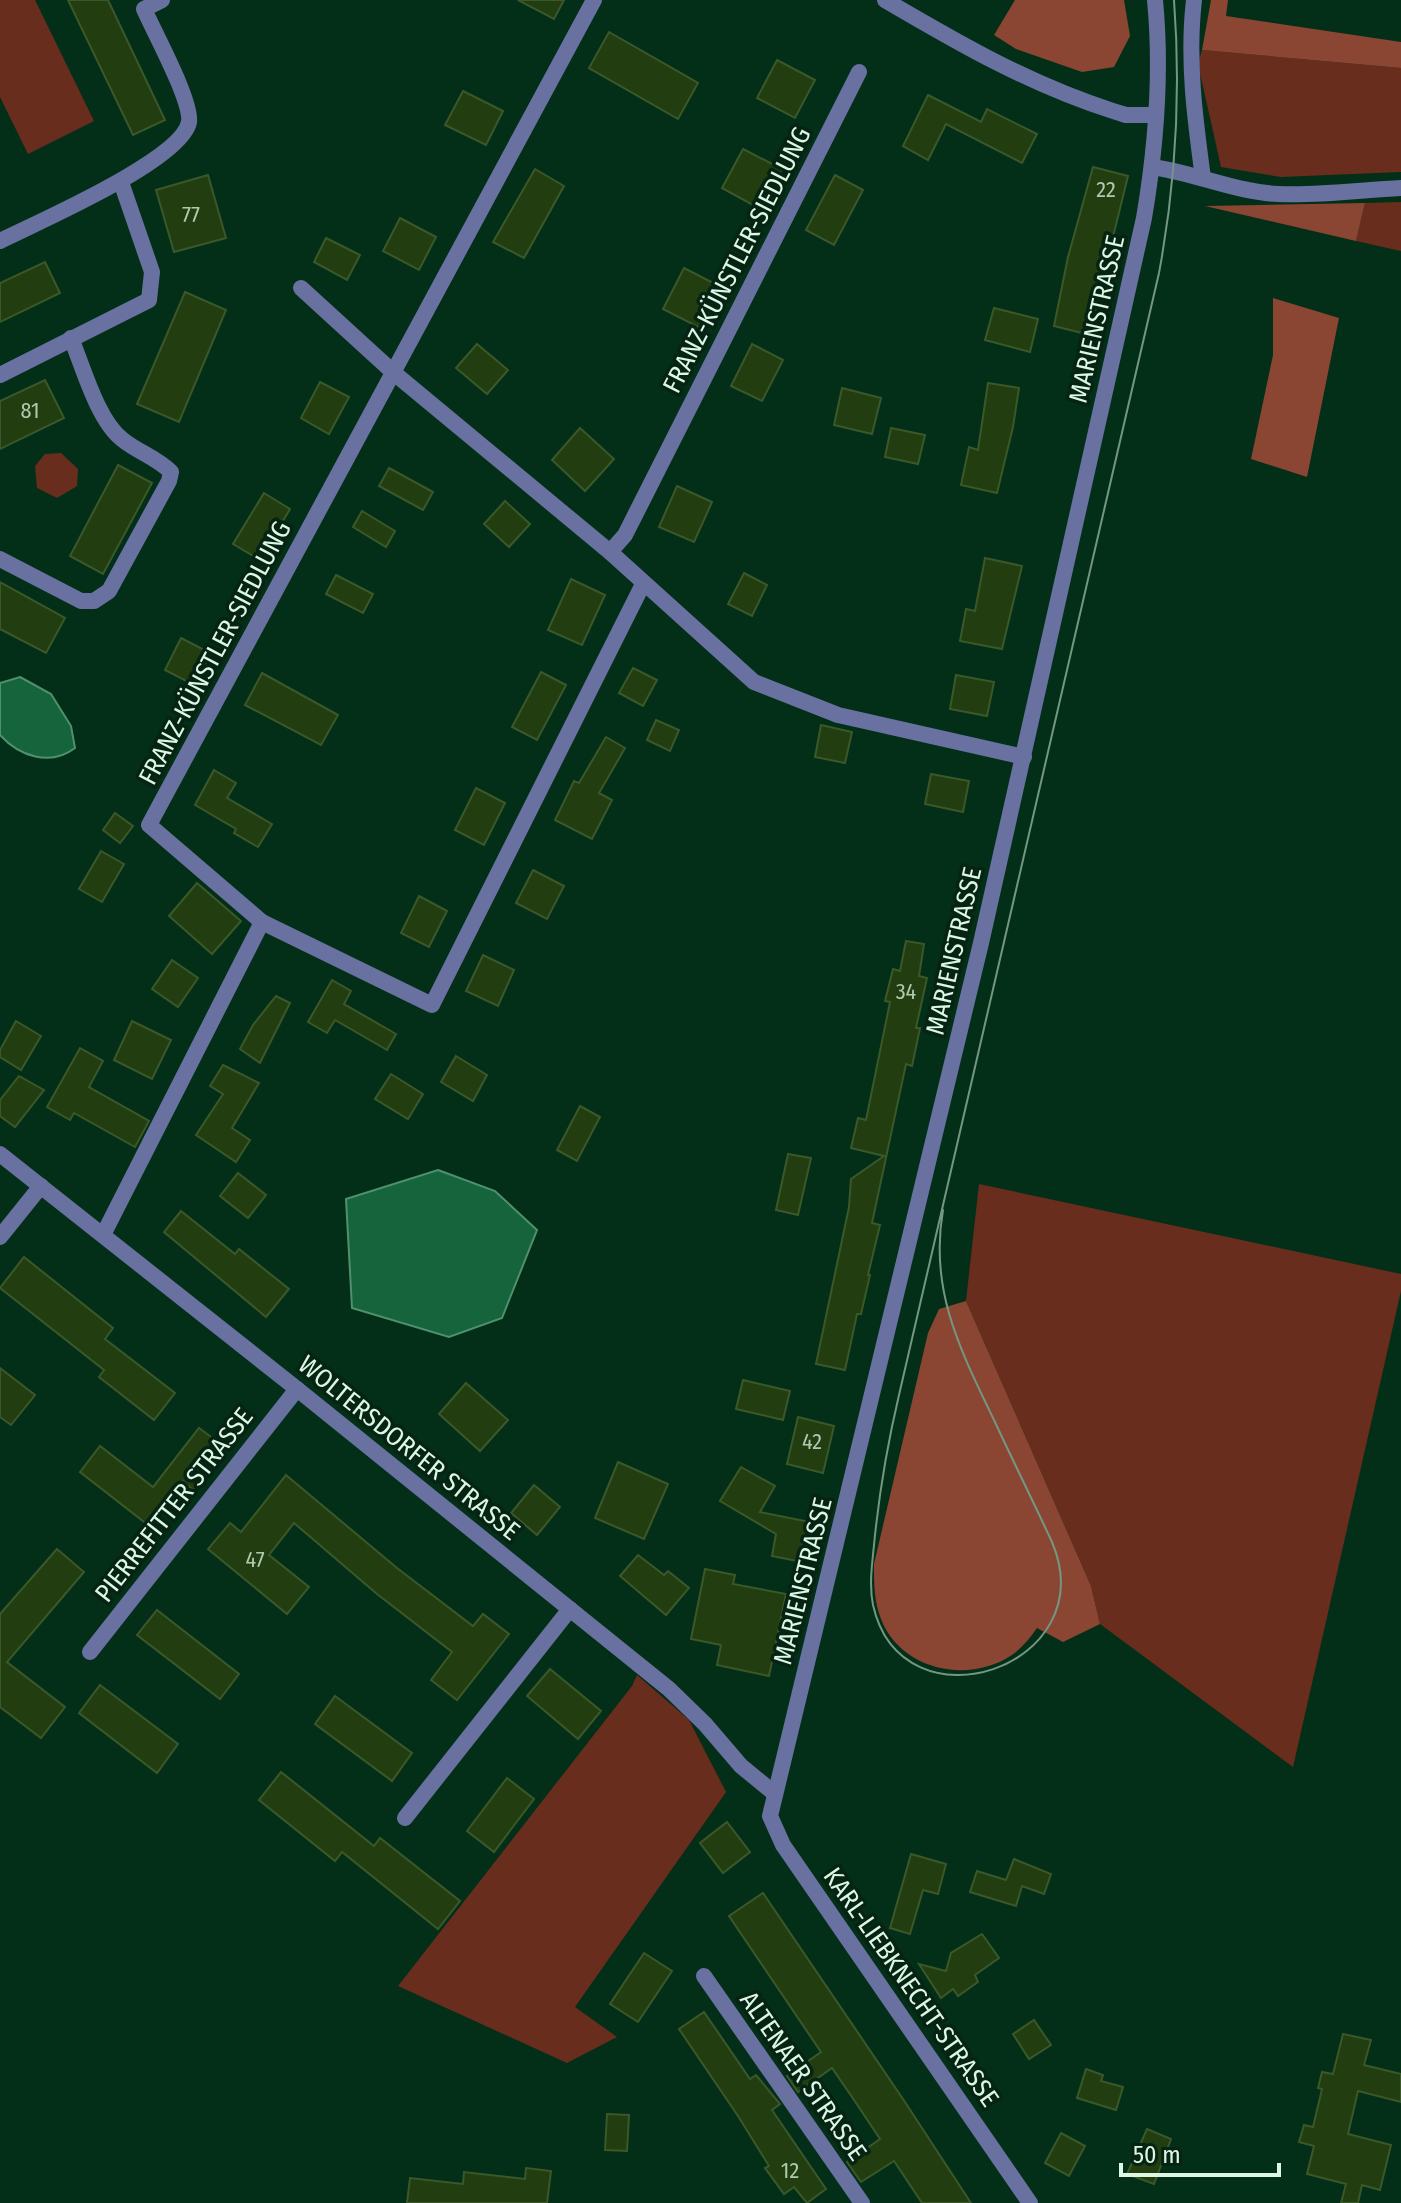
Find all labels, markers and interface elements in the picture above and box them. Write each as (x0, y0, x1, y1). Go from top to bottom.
street label: FRANZ-KÜNSTLER-SIEDLUNG (656, 122, 818, 398)
house number: 22 (1096, 176, 1116, 203)
house number: 77 (182, 201, 200, 228)
street label: MARIENSTRASSE (1063, 232, 1131, 406)
house number: 81 (20, 397, 40, 424)
street label: FRANZ-KÜNSTLER-SIEDLUNG (132, 516, 298, 790)
street label: MARIENSTRASSE (920, 864, 988, 1038)
house number: 34 (896, 978, 917, 1005)
street label: WOLTERSDORFER STRASSE (292, 1349, 526, 1547)
street label: PIERREFITTER STRASSE (89, 1402, 259, 1608)
house number: 42 (802, 1428, 822, 1455)
street label: MARIENSTRASSE (767, 1494, 839, 1668)
house number: 47 (245, 1546, 265, 1573)
street label: KARL-LIEBKNECHT-STRASSE (817, 1862, 1005, 2112)
street label: ALTENAER STRASSE (733, 1986, 873, 2166)
scale bar (1121, 2127, 1279, 2177)
text: 50 m (1133, 2141, 1181, 2169)
house number: 12 (781, 2157, 799, 2184)

